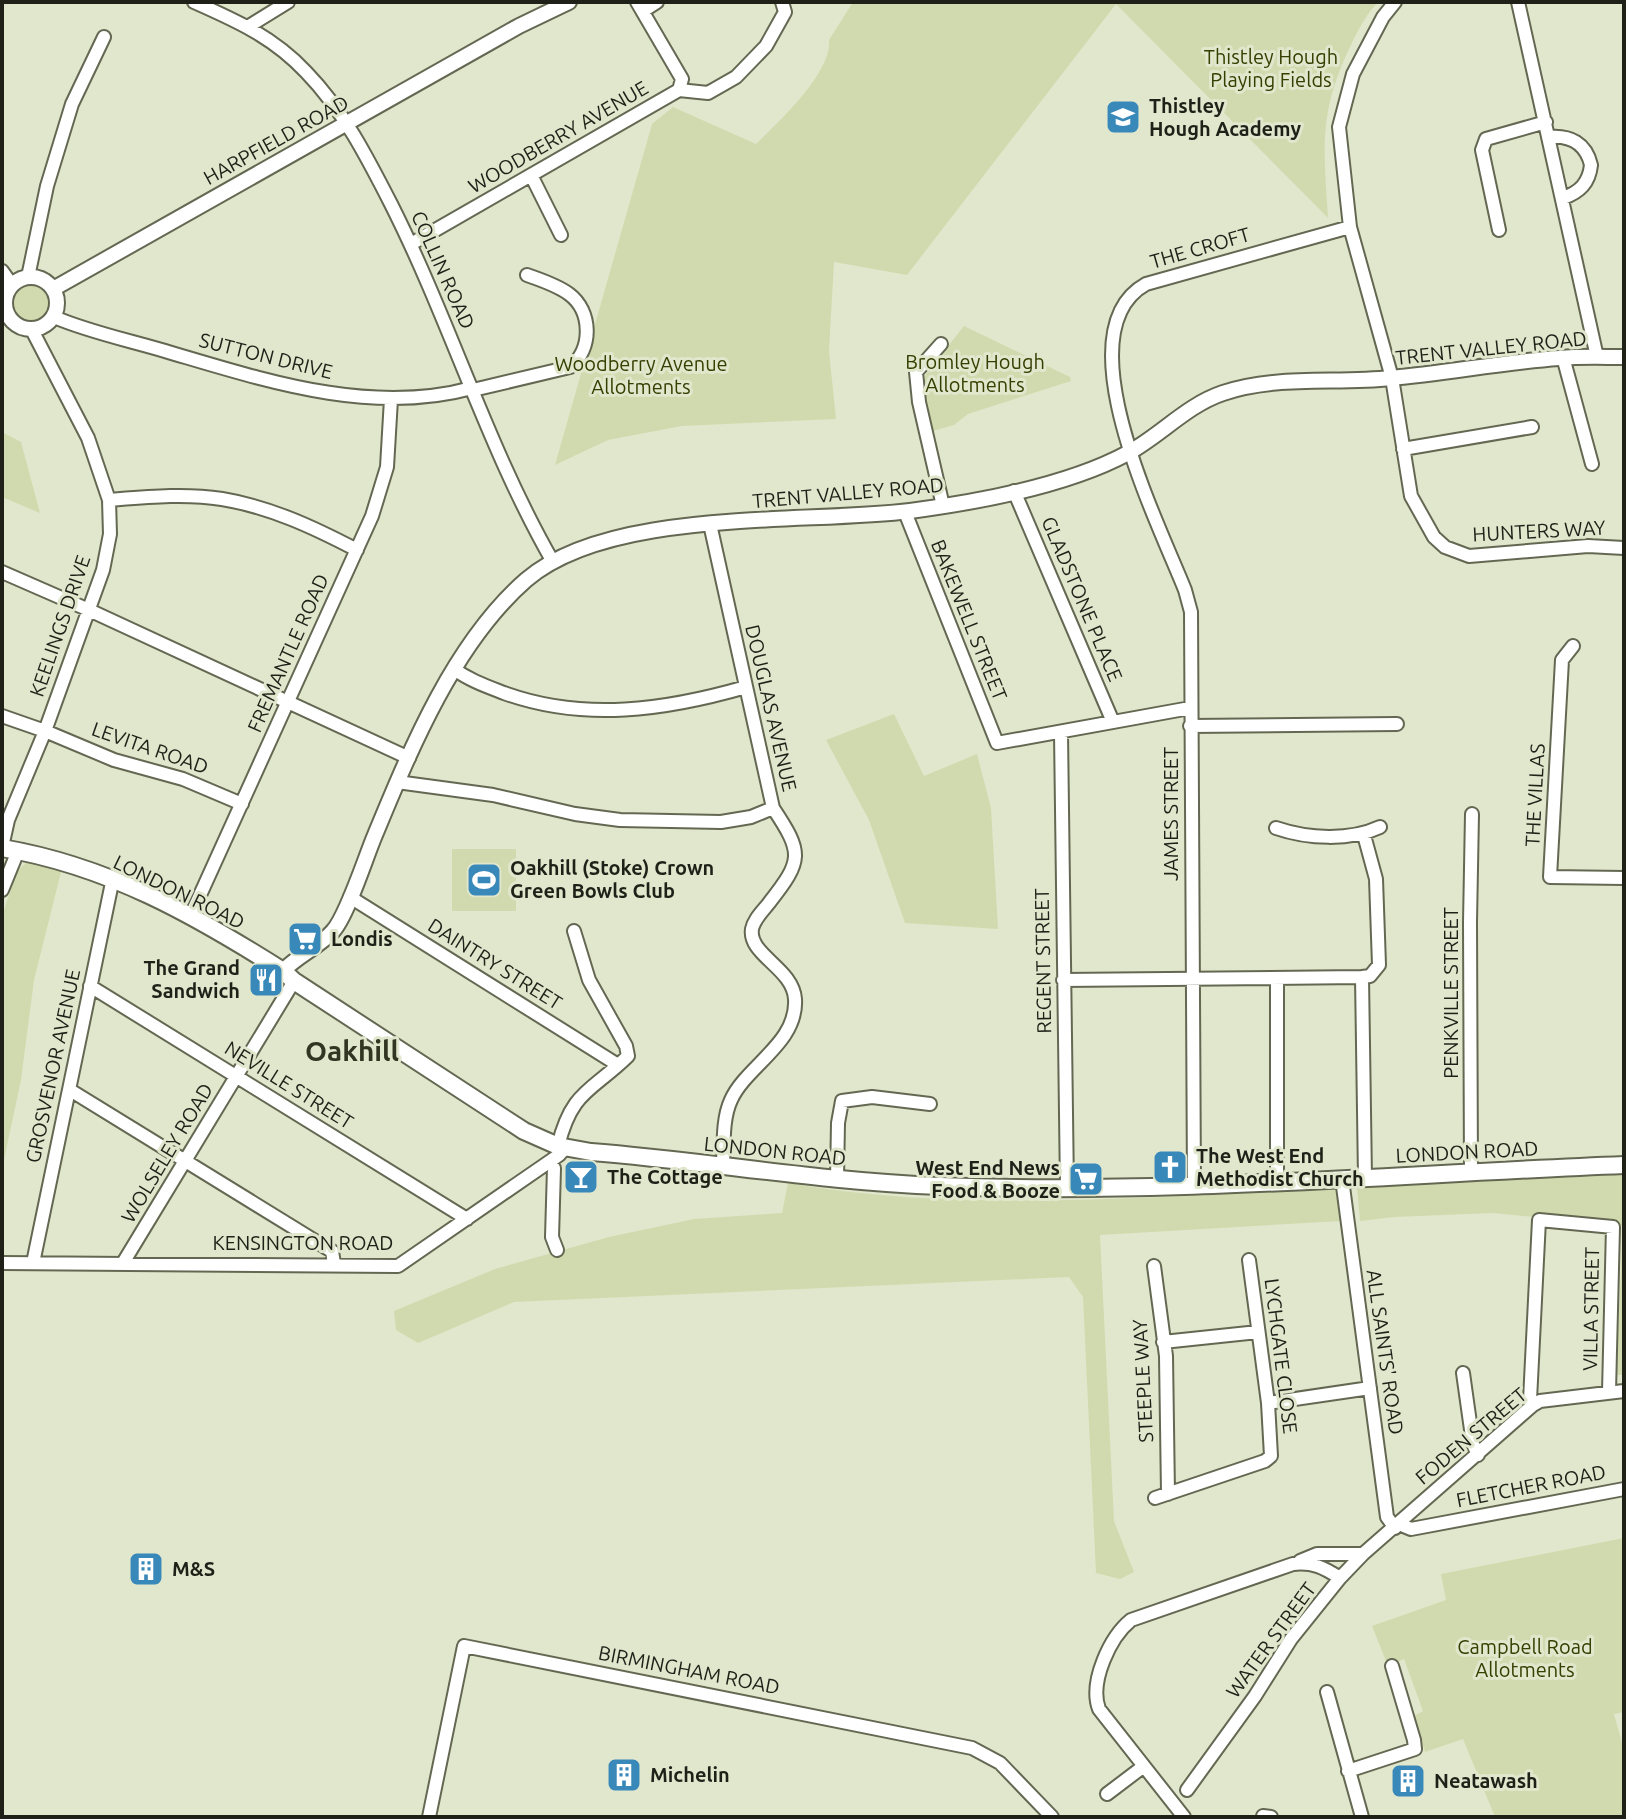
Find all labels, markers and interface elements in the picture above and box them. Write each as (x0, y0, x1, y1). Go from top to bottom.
park label: Thistley Hough Playing Fields (1204, 45, 1338, 91)
street label: WOODBERRY AVENUE (464, 76, 652, 197)
street label: HARPFIELD ROAD (199, 90, 352, 189)
place label: Thistley Hough Academy (1149, 94, 1301, 140)
school or university icon: Thistley Hough Academy (1104, 98, 1142, 136)
street label: COLLIN ROAD (407, 207, 480, 332)
street label: THE CROFT (1147, 222, 1253, 273)
street label: TRENT VALLEY ROAD (1394, 326, 1588, 369)
street label: SUTTON DRIVE (197, 328, 335, 383)
park label: Bromley Hough Allotments (905, 350, 1045, 396)
park label: Woodberry Avenue Allotments (554, 352, 728, 398)
street label: TRENT VALLEY ROAD (751, 473, 945, 512)
street label: GLADSTONE PLACE (1037, 513, 1128, 685)
street label: HUNTERS WAY (1472, 516, 1606, 545)
street label: BAKEWELL STREET (927, 536, 1012, 704)
street label: KEELINGS DRIVE (25, 552, 95, 700)
street label: FREMANTLE ROAD (242, 570, 333, 736)
street label: DOUGLAS AVENUE (741, 622, 802, 794)
street label: LEVITA ROAD (89, 717, 211, 778)
street label: THE VILLAS (1520, 743, 1549, 847)
street label: JAMES STREET (1159, 747, 1182, 881)
street label: LONDON ROAD (110, 850, 248, 933)
place label: Oakhill (Stoke) Crown Green Bowls Club (510, 856, 714, 902)
sports icon: Oakhill (Stoke) Crown Green Bowls Club (465, 861, 503, 899)
street label: REGENT STREET (1030, 888, 1055, 1034)
street label: PENKVILLE STREET (1439, 907, 1462, 1079)
street label: DAINTRY STREET (424, 913, 566, 1014)
supermarket icon: Londis (286, 920, 324, 958)
place label: Londis (331, 927, 393, 950)
place label: The Grand Sandwich (144, 956, 240, 1002)
restaurant icon: The Grand Sandwich (247, 961, 285, 999)
street label: GROSVENOR AVENUE (21, 967, 84, 1165)
district label: Oakhill (305, 1035, 399, 1066)
street label: NEVILLE STREET (221, 1036, 358, 1133)
street label: WOLSELEY ROAD (116, 1079, 217, 1227)
street label: LONDON ROAD (703, 1132, 847, 1169)
street label: LONDON ROAD (1395, 1136, 1539, 1167)
place label: The West End Methodist Church (1196, 1144, 1364, 1190)
church icon: The West End Methodist Church (1151, 1148, 1189, 1186)
place label: West End News Food & Booze (916, 1156, 1060, 1202)
bar icon: The Cottage (562, 1158, 600, 1196)
supermarket icon: West End News Food & Booze (1067, 1160, 1105, 1198)
place label: The Cottage (607, 1165, 723, 1188)
street label: KENSINGTON ROAD (213, 1231, 393, 1254)
street label: VILLA STREET (1578, 1247, 1603, 1371)
street label: ALL SAINTS' ROAD (1363, 1268, 1408, 1436)
street label: LYCHGATE CLOSE (1261, 1277, 1302, 1435)
street label: STEEPLE WAY (1128, 1318, 1157, 1443)
street label: FODEN STREET (1410, 1383, 1531, 1489)
street label: FLETCHER ROAD (1454, 1460, 1608, 1511)
building icon: M&S (127, 1550, 165, 1588)
place label: M&S (172, 1557, 215, 1580)
street label: WATER STREET (1221, 1577, 1320, 1702)
park label: Campbell Road Allotments (1457, 1635, 1593, 1681)
street label: BIRMINGHAM ROAD (597, 1641, 782, 1698)
building icon: Michelin (605, 1756, 643, 1794)
building icon: Neatawash (1389, 1762, 1427, 1800)
place label: Michelin (650, 1763, 730, 1786)
place label: Neatawash (1434, 1769, 1538, 1792)

